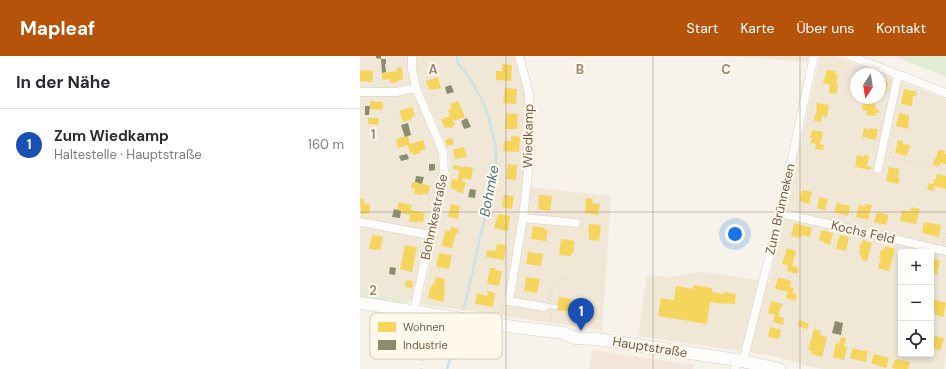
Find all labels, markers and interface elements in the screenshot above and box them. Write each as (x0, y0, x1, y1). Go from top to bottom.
text: Mapleaf (20, 16, 95, 41)
text: Start (687, 19, 718, 37)
text: Karte (740, 19, 774, 37)
text: Über uns (796, 19, 854, 37)
text: Kontakt (876, 19, 926, 37)
text: A (428, 61, 438, 78)
text: B (576, 61, 584, 78)
text: C (721, 61, 731, 78)
north arrow (850, 68, 886, 104)
text: In der Nähe (16, 71, 111, 93)
street label: Wiedkamp (519, 104, 537, 168)
text: Zum Wiedkamp (54, 126, 169, 146)
text: 1 (371, 126, 375, 143)
text: 1 (27, 136, 31, 153)
text: 160 m (308, 136, 344, 153)
text: Haltestelle · Hauptstraße (54, 146, 202, 163)
street label: Zum Brünneken (761, 162, 799, 256)
water label: Bohmke (475, 164, 503, 218)
street label: Bohmkestraße (417, 173, 451, 261)
street label: Kochs Feld (829, 216, 897, 248)
your location (725, 224, 745, 244)
map controls (898, 249, 934, 357)
button: + (898, 249, 934, 285)
text: 2 (369, 282, 377, 299)
button: − (898, 285, 934, 321)
pin: 1 (568, 298, 594, 331)
legend (370, 313, 502, 359)
text: Wohnen (403, 320, 445, 334)
button: locate (898, 321, 934, 357)
street label: Hauptstraße (611, 333, 689, 361)
text: Industrie (403, 338, 448, 352)

